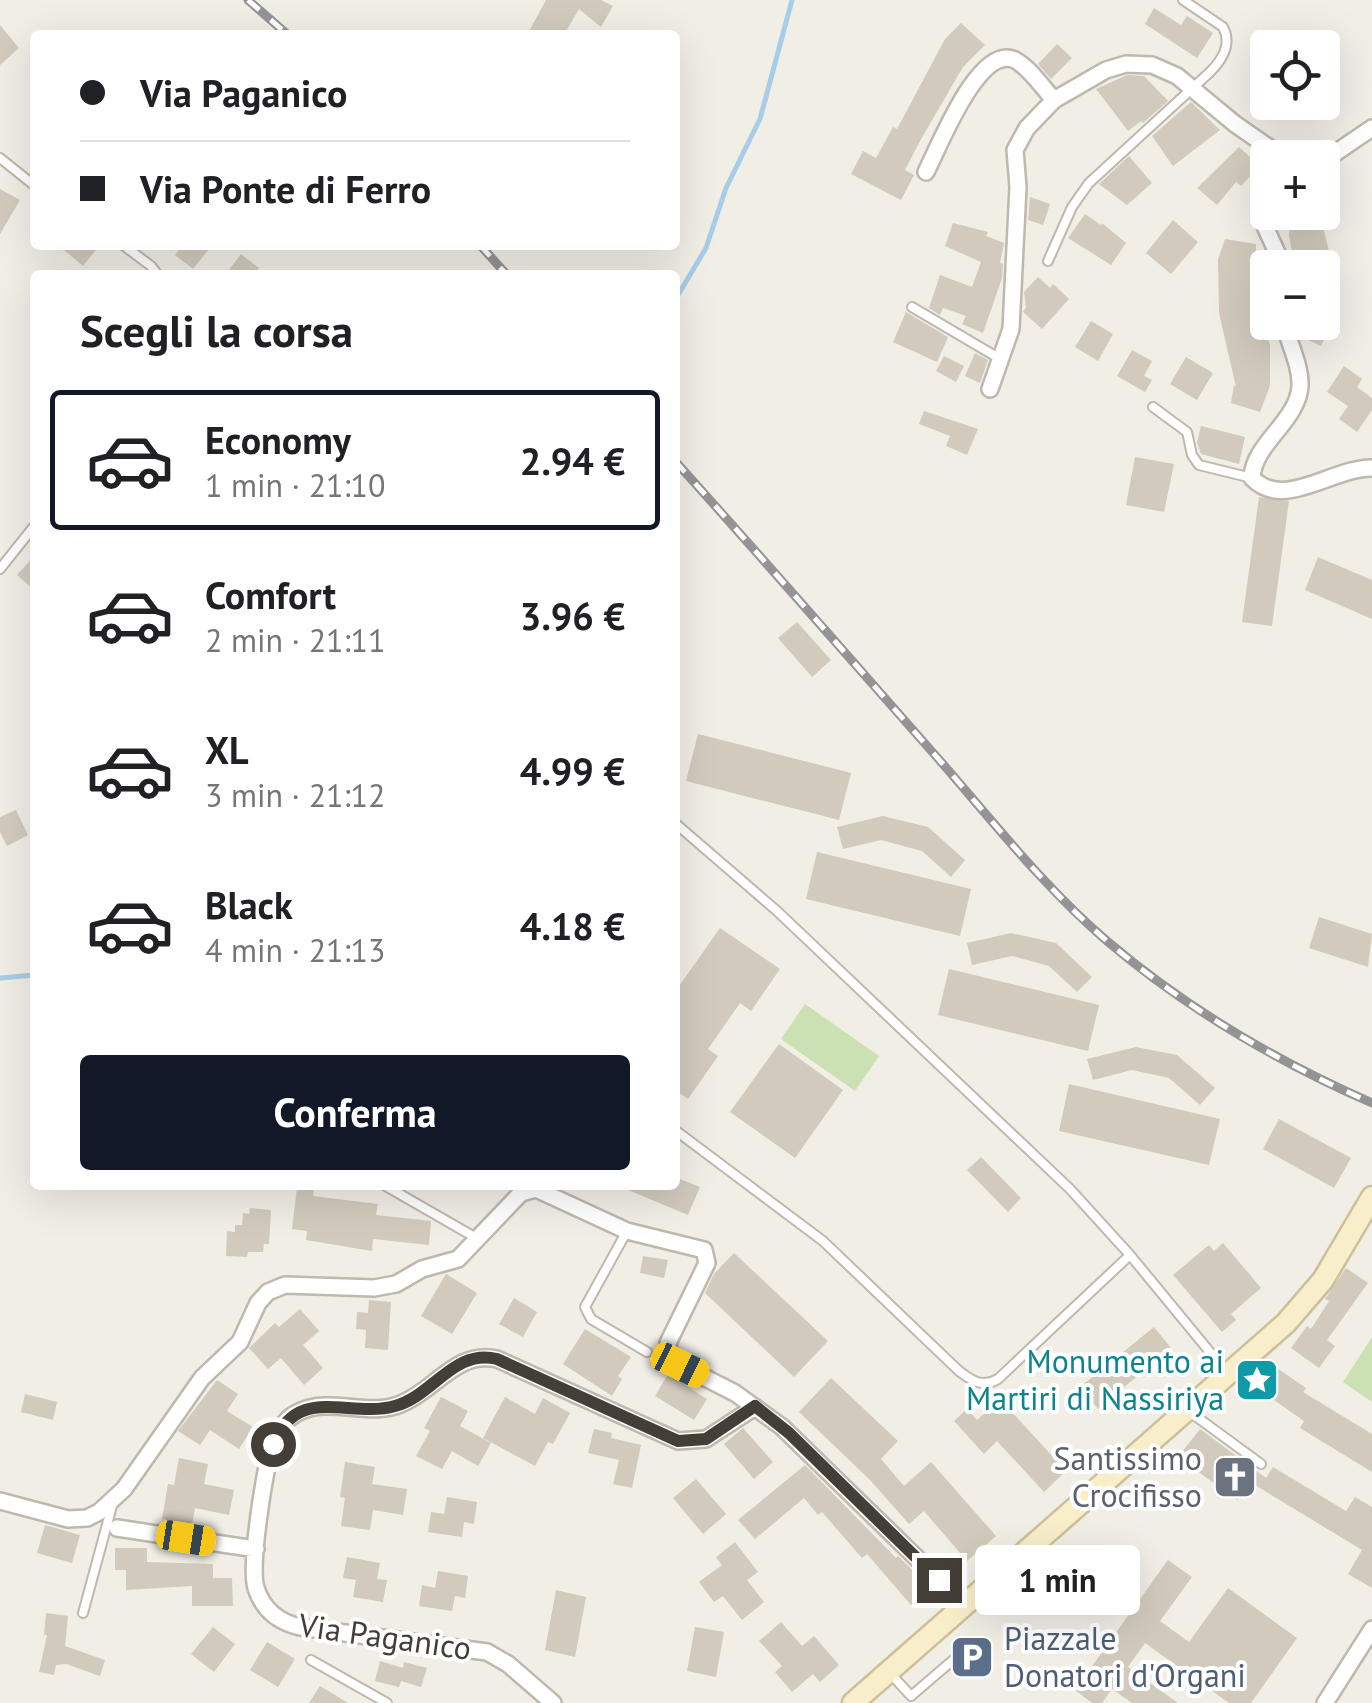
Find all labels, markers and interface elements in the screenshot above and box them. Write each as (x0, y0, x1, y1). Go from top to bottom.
map controls (1250, 30, 1340, 340)
button: locate (1250, 30, 1340, 120)
text: Via Paganico (140, 68, 347, 117)
button: + (1250, 140, 1340, 230)
text: Via Ponte di Ferro (140, 164, 431, 213)
button: − (1250, 250, 1340, 340)
text: Scegli la corsa (80, 301, 353, 359)
icon: car (85, 415, 175, 505)
text: Economy (205, 415, 351, 464)
text: 2.94 € (520, 436, 625, 485)
text: 1 min · 21:10 (205, 464, 385, 506)
icon: car (85, 570, 175, 660)
text: Comfort (205, 570, 336, 619)
text: 3.96 € (520, 591, 625, 640)
text: 2 min · 21:11 (205, 619, 385, 661)
icon: car (85, 725, 175, 815)
text: XL (205, 725, 249, 774)
text: 4.99 € (520, 746, 625, 795)
text: 3 min · 21:12 (205, 774, 385, 816)
icon: car (85, 880, 175, 970)
text: Black (205, 880, 293, 929)
text: 4.18 € (520, 901, 625, 950)
text: 4 min · 21:13 (205, 929, 385, 971)
button: Conferma (80, 1055, 630, 1170)
car (646, 1338, 714, 1392)
place label: Monumento ai Martiri di Nassiriya (966, 1340, 1224, 1419)
place icon: Monumento ai Martiri di Nassiriya (1234, 1357, 1280, 1403)
route start (251, 1422, 296, 1467)
place label: Santissimo Crocifisso (1054, 1437, 1202, 1516)
church icon: Santissimo Crocifisso (1212, 1454, 1258, 1500)
car (154, 1518, 218, 1558)
callout: 1 min (974, 1545, 1139, 1615)
route end (917, 1558, 962, 1603)
text: 1 min (1018, 1559, 1097, 1601)
street label: Via Paganico (295, 1603, 474, 1669)
place label: Piazzale Donatori d'Organi (1004, 1617, 1246, 1696)
parking icon: Piazzale Donatori d'Organi (949, 1634, 995, 1680)

